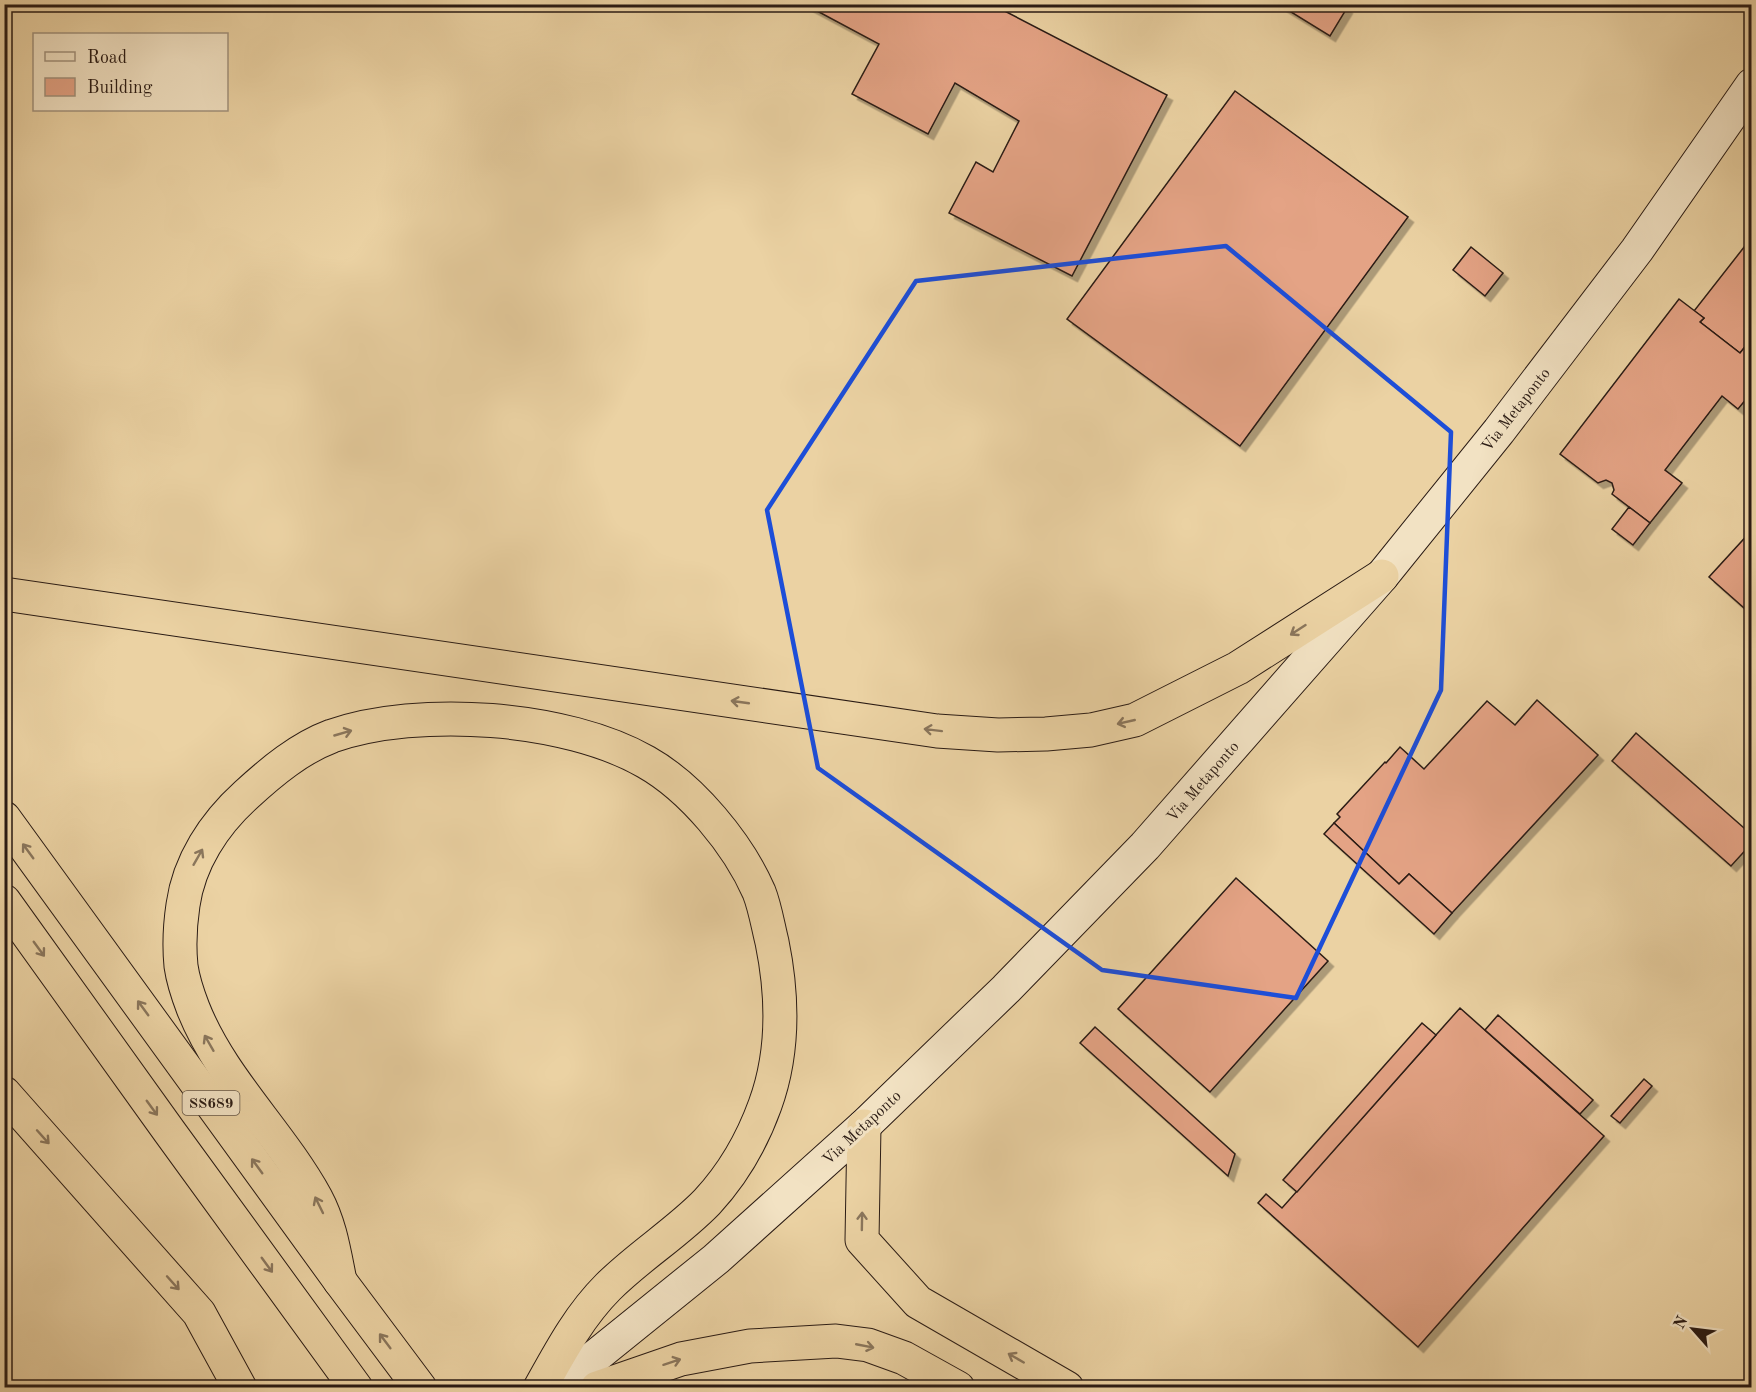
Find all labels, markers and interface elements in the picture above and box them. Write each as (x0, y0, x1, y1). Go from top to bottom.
legend (33, 33, 228, 111)
text: Road (87, 49, 127, 67)
text: Building (87, 79, 153, 97)
street label: Via Metaponto (1479, 365, 1554, 455)
one-way arrow (1290, 624, 1306, 636)
one-way arrow (730, 697, 750, 708)
one-way arrow (1117, 716, 1136, 728)
one-way arrow (923, 724, 943, 735)
one-way arrow (333, 727, 352, 738)
street label: Via Metaponto (1164, 739, 1243, 826)
one-way arrow (22, 843, 34, 859)
one-way arrow (192, 849, 204, 866)
one-way arrow (32, 940, 45, 956)
one-way arrow (137, 1001, 149, 1017)
one-way arrow (203, 1035, 215, 1052)
street label: Via Metaponto (820, 1088, 905, 1169)
road number: SS689 (182, 1091, 240, 1115)
one-way arrow (146, 1099, 158, 1115)
one-way arrow (36, 1129, 50, 1144)
one-way arrow (251, 1159, 263, 1175)
one-way arrow (312, 1196, 324, 1214)
one-way arrow (856, 1212, 868, 1232)
one-way arrow (261, 1257, 273, 1273)
one-way arrow (166, 1275, 180, 1290)
north arrow (1663, 1299, 1723, 1359)
text: N (1672, 1313, 1692, 1332)
one-way arrow (378, 1333, 391, 1349)
one-way arrow (854, 1341, 874, 1352)
one-way arrow (1008, 1352, 1025, 1364)
one-way arrow (662, 1355, 681, 1366)

